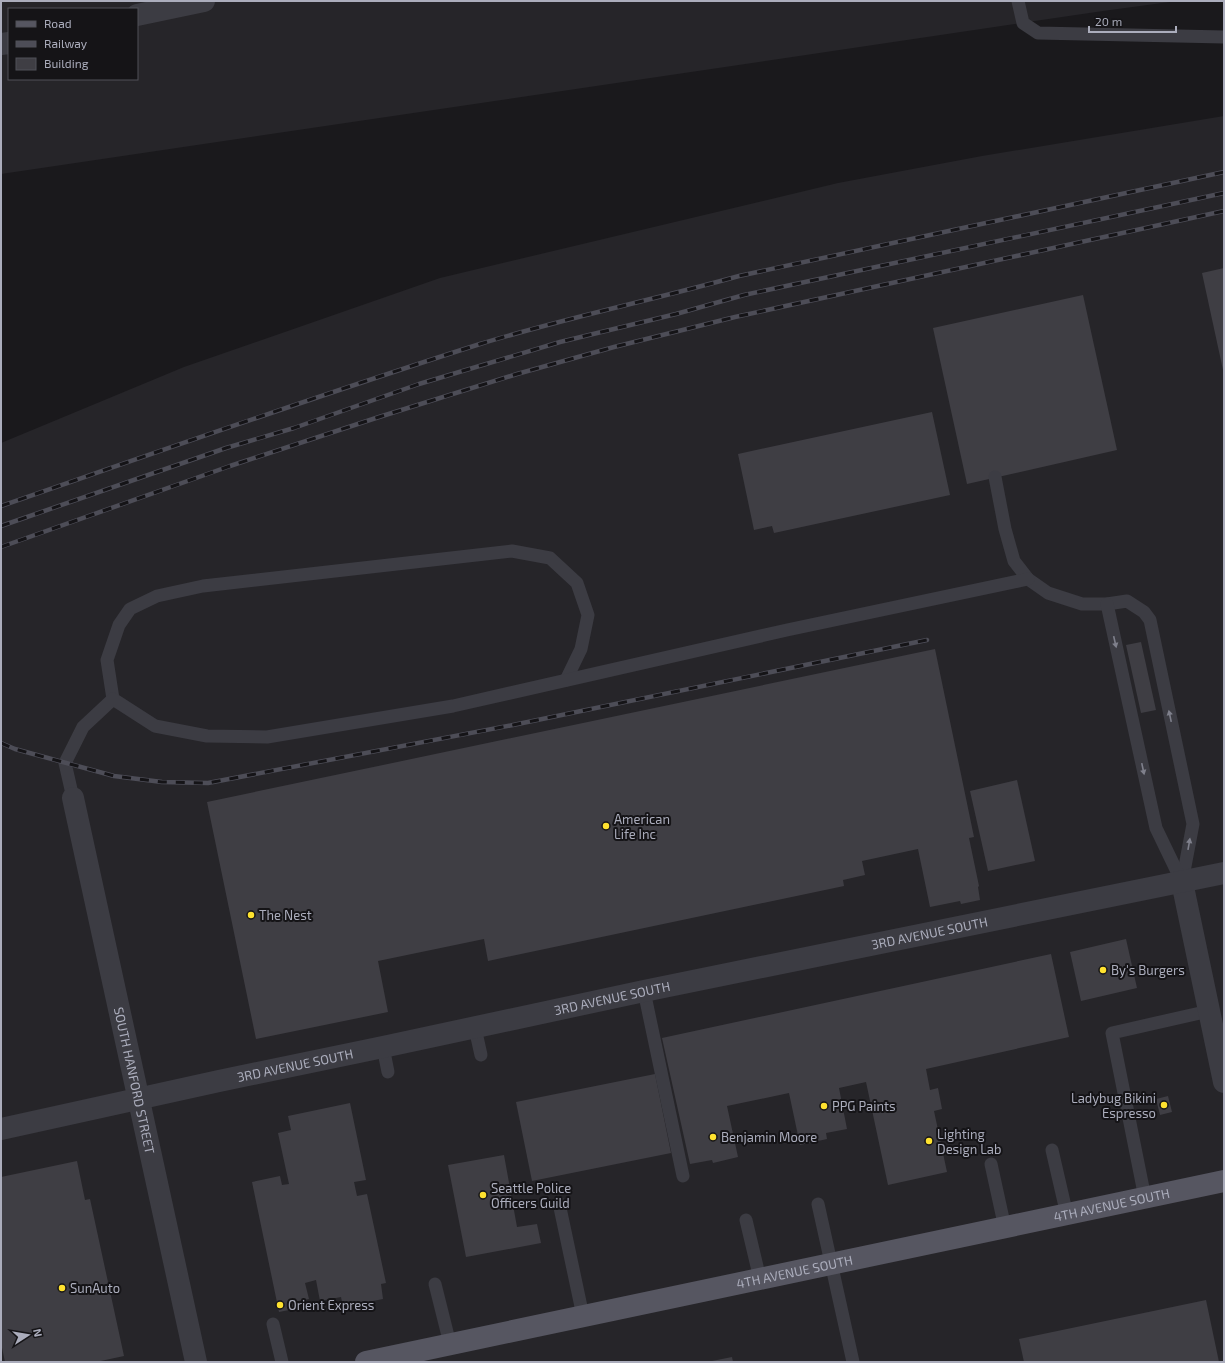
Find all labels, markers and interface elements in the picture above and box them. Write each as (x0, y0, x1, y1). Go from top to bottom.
legend (8, 8, 138, 80)
scale bar (1089, 8, 1176, 34)
text: 20 m (1095, 14, 1122, 28)
text: Road (44, 16, 72, 30)
text: Railway (44, 36, 88, 50)
text: Building (44, 56, 89, 70)
one-way arrow (1113, 636, 1119, 648)
one-way arrow (1167, 710, 1173, 722)
one-way arrow (1141, 763, 1147, 775)
place label: American Life Inc (614, 811, 670, 842)
marker: American Life Inc (601, 821, 611, 831)
one-way arrow (1186, 837, 1192, 850)
place label: The Nest (259, 907, 312, 923)
marker: The Nest (246, 910, 256, 920)
street label: 3RD AVENUE SOUTH (870, 913, 989, 953)
place label: By's Burgers (1111, 962, 1185, 978)
marker: By's Burgers (1098, 965, 1108, 975)
street label: 3RD AVENUE SOUTH (553, 978, 672, 1018)
street label: SOUTH HANFORD STREET (111, 1005, 158, 1156)
street label: 3RD AVENUE SOUTH (236, 1045, 355, 1085)
place label: Ladybug Bikini Espresso (1071, 1090, 1156, 1121)
place label: PPG Paints (832, 1098, 896, 1114)
marker: Ladybug Bikini Espresso (1159, 1100, 1169, 1110)
marker: PPG Paints (819, 1101, 829, 1111)
place label: Lighting Design Lab (937, 1126, 1001, 1157)
place label: Benjamin Moore (721, 1129, 817, 1145)
marker: Benjamin Moore (708, 1132, 718, 1142)
marker: Lighting Design Lab (924, 1136, 934, 1146)
place label: Seattle Police Officers Guild (491, 1180, 571, 1211)
street label: 4TH AVENUE SOUTH (1052, 1185, 1171, 1225)
marker: Seattle Police Officers Guild (478, 1190, 488, 1200)
street label: 4TH AVENUE SOUTH (735, 1252, 854, 1292)
place label: SunAuto (70, 1280, 120, 1296)
marker: SunAuto (57, 1283, 67, 1293)
place label: Orient Express (288, 1297, 374, 1313)
marker: Orient Express (275, 1300, 285, 1310)
north arrow (8, 1315, 48, 1355)
text: N (31, 1328, 45, 1338)

